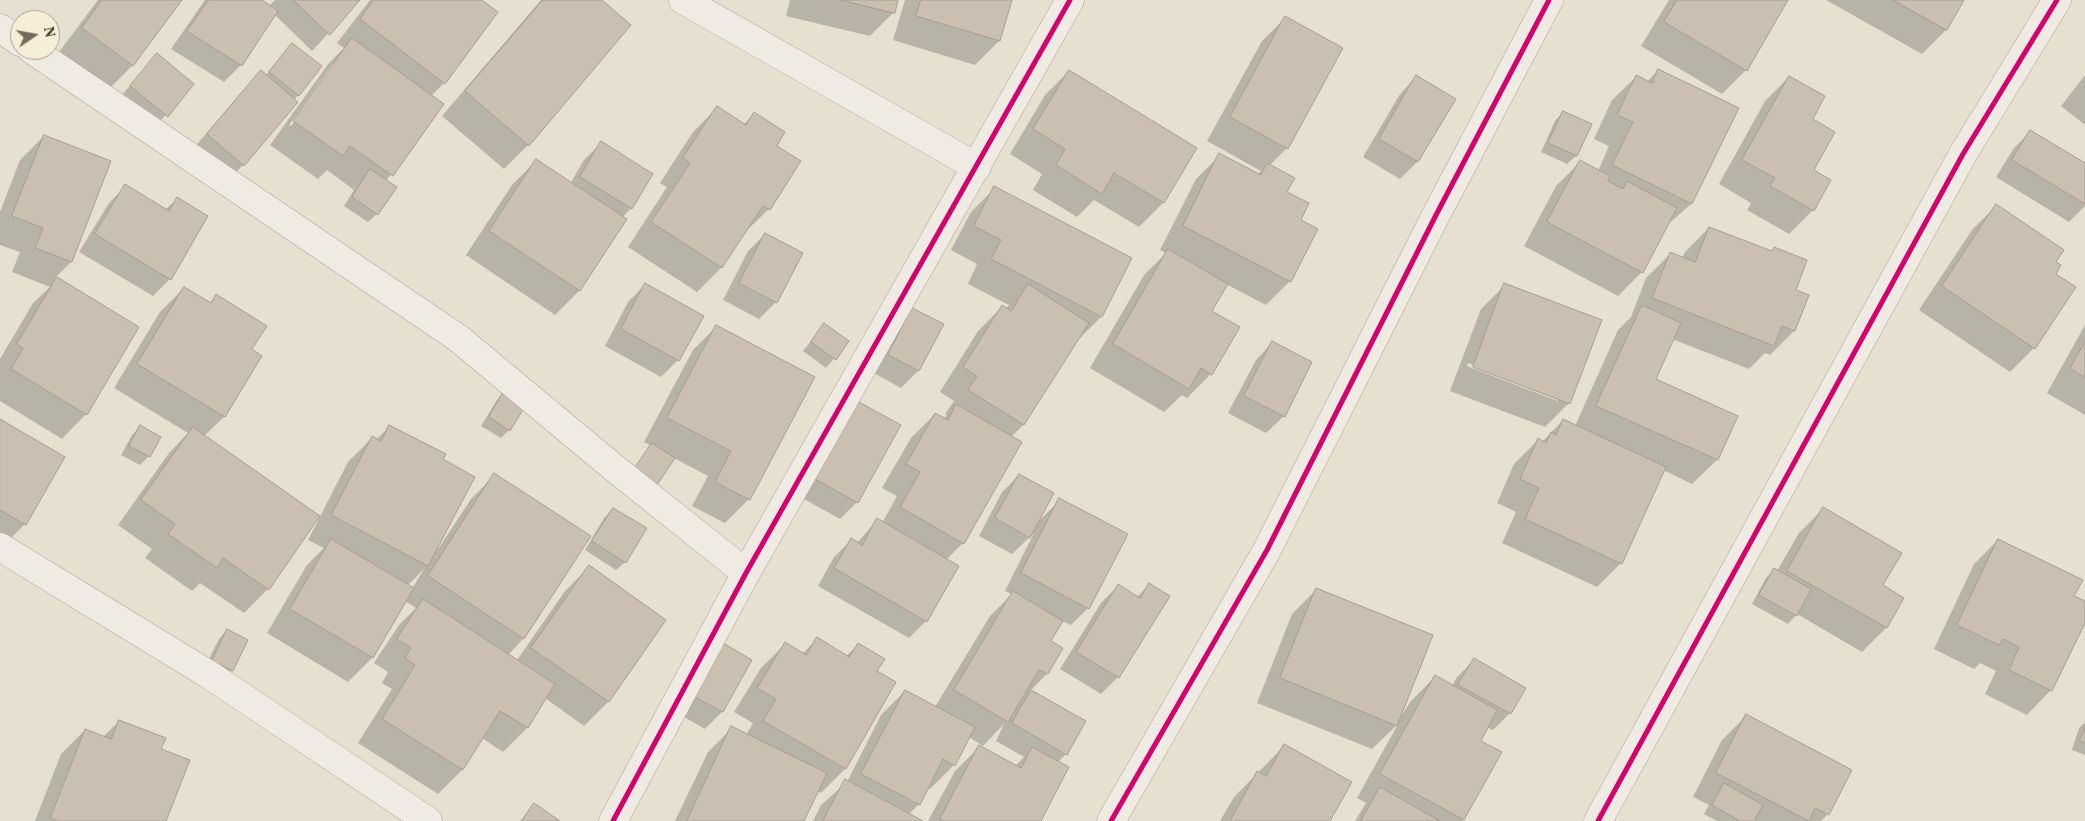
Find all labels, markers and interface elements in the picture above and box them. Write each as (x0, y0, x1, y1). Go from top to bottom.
north arrow (10, 10, 60, 60)
text: N (41, 25, 58, 38)

